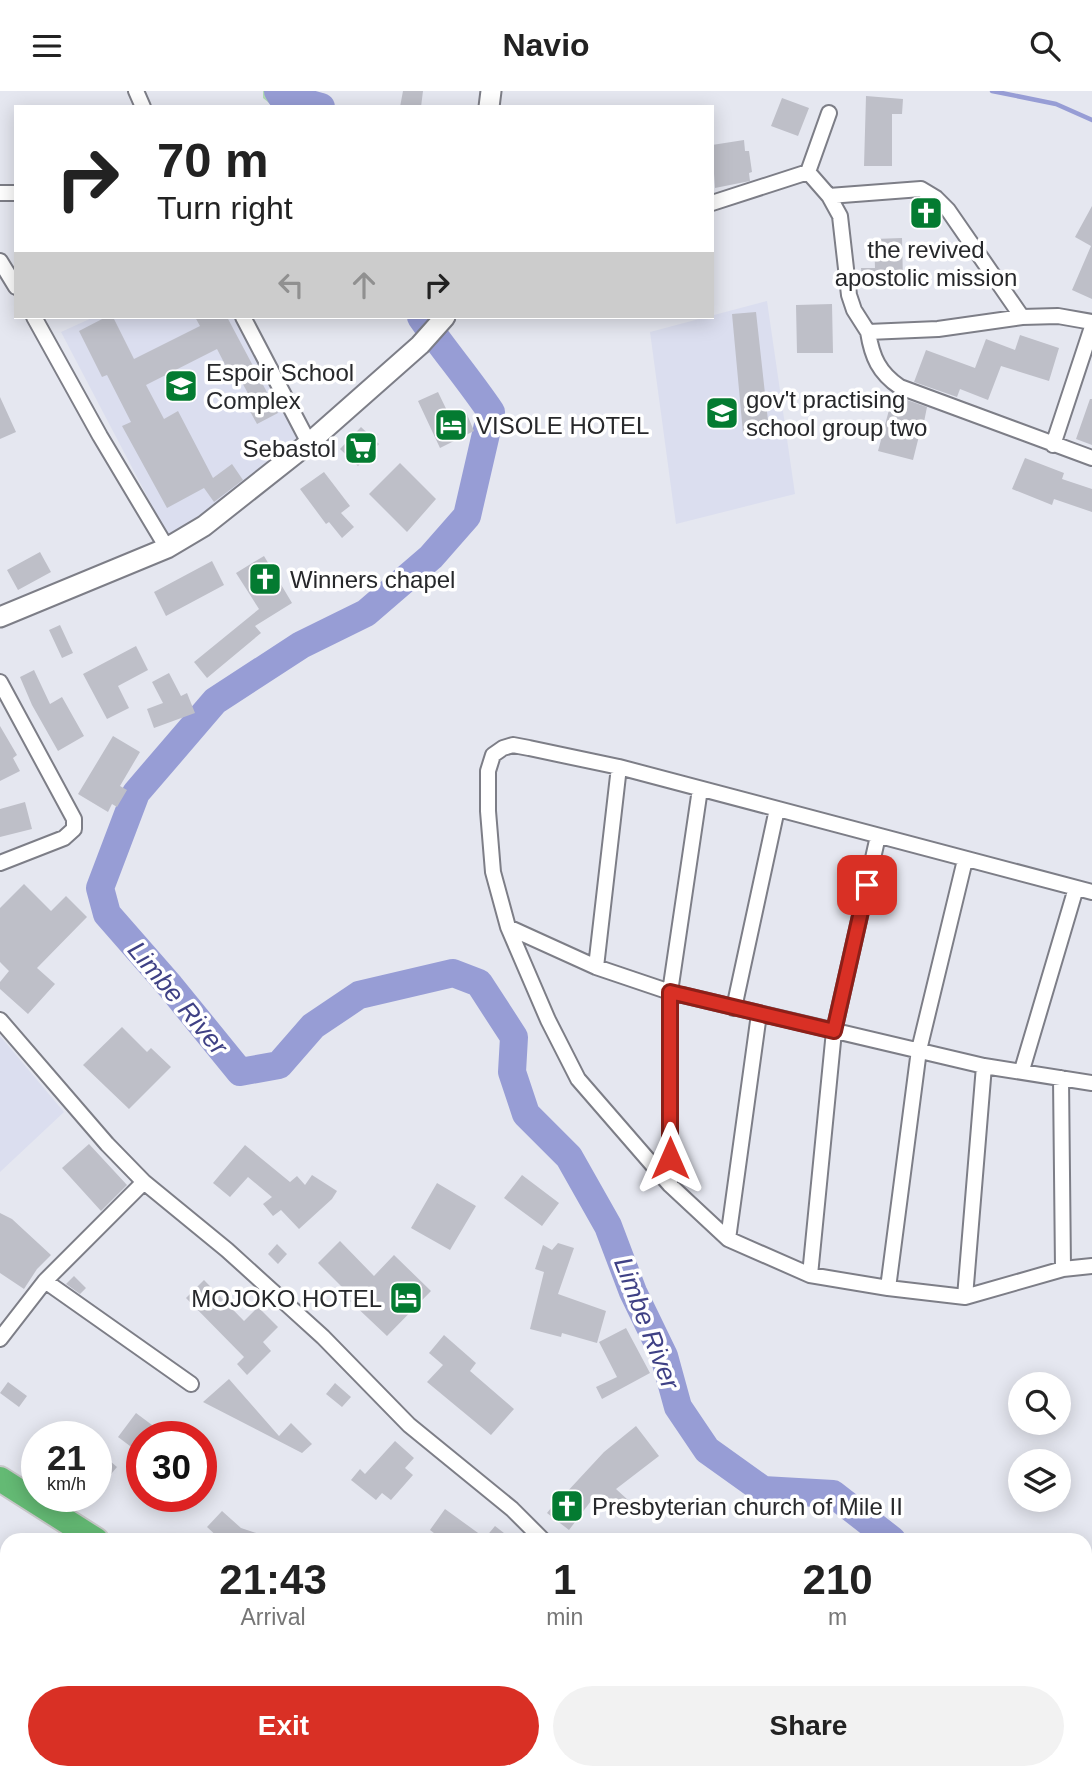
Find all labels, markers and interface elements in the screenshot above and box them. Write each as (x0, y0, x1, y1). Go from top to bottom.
icon: menu (28, 27, 66, 65)
text: Navio (502, 27, 590, 63)
icon: search (1026, 27, 1064, 65)
icon: right (42, 133, 133, 224)
text: 70 m (157, 133, 269, 187)
text: Turn right (157, 190, 293, 226)
church icon: the revived apostolic mission (907, 194, 945, 232)
place label: the revived apostolic mission (835, 236, 1017, 291)
icon: left (272, 266, 310, 304)
icon: ahead (345, 266, 383, 304)
icon: right (418, 266, 456, 304)
place label: Espoir School Complex (206, 359, 354, 414)
school or university icon: Espoir School Complex (162, 367, 200, 405)
place label: gov't practising school group two (746, 386, 927, 441)
school or university icon: gov't practising school group two (703, 394, 741, 432)
hotel icon: VISOLE HOTEL (432, 406, 470, 444)
place label: VISOLE HOTEL (476, 412, 649, 439)
supermarket icon: Sebastol (342, 429, 380, 467)
place label: Sebastol (243, 435, 336, 462)
church icon: Winners chapel (246, 560, 284, 598)
place label: Winners chapel (290, 566, 455, 593)
pin (837, 855, 897, 915)
icon: arrive (848, 866, 886, 904)
water label: Limbe River (122, 935, 235, 1062)
position arrow (633, 1121, 707, 1195)
water label: Limbe River (608, 1253, 686, 1394)
hotel icon: MOJOKO HOTEL (387, 1279, 425, 1317)
place label: MOJOKO HOTEL (191, 1285, 382, 1312)
map controls (1008, 1372, 1071, 1512)
button: search (1008, 1372, 1071, 1435)
speed limit sign: 30 (126, 1421, 217, 1512)
text: 21 (47, 1438, 86, 1477)
button: layers (1008, 1449, 1071, 1512)
text: km/h (47, 1474, 86, 1494)
church icon: Presbyterian church of Mile II (548, 1487, 586, 1525)
place label: Presbyterian church of Mile II (592, 1493, 903, 1520)
text: 21:43 (219, 1556, 327, 1603)
text: 1 (553, 1556, 576, 1603)
text: 210 (803, 1556, 873, 1603)
text: Arrival (240, 1604, 306, 1630)
text: min (546, 1604, 583, 1630)
text: m (828, 1604, 847, 1630)
button: Exit (28, 1686, 539, 1766)
button: Share (553, 1686, 1064, 1766)

